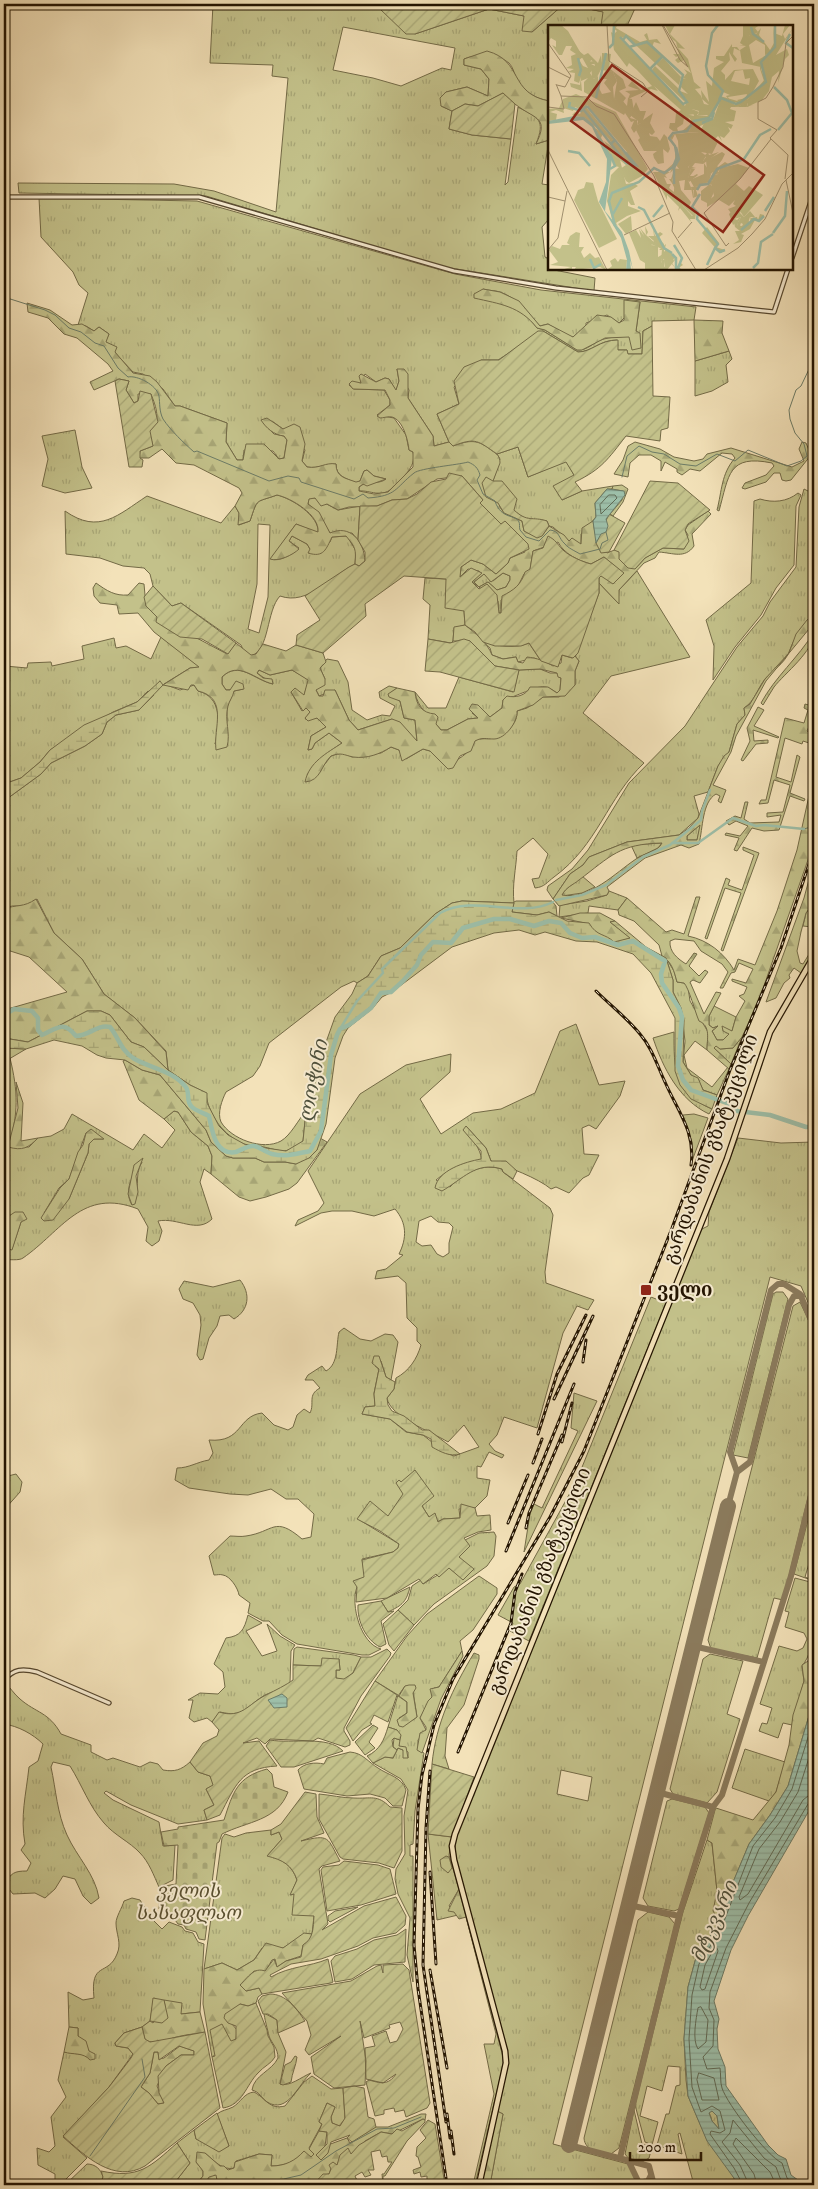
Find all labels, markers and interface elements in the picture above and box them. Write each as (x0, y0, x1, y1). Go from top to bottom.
inset map (548, 25, 793, 270)
street label: გარდაბანის გზატკეცილი (659, 1031, 763, 1267)
water label: ლოჭინი (294, 1036, 335, 1124)
place label: ველი (657, 1279, 712, 1302)
marker: ველი (639, 1283, 653, 1297)
street label: გარდაბანის გზატკეცილი (484, 1464, 596, 1698)
water label: მტკვარი (686, 1876, 745, 1967)
park label: ველის სასაფლაო (135, 1880, 242, 1925)
scale bar (630, 2129, 702, 2161)
text: 200 m (638, 2138, 676, 2157)

